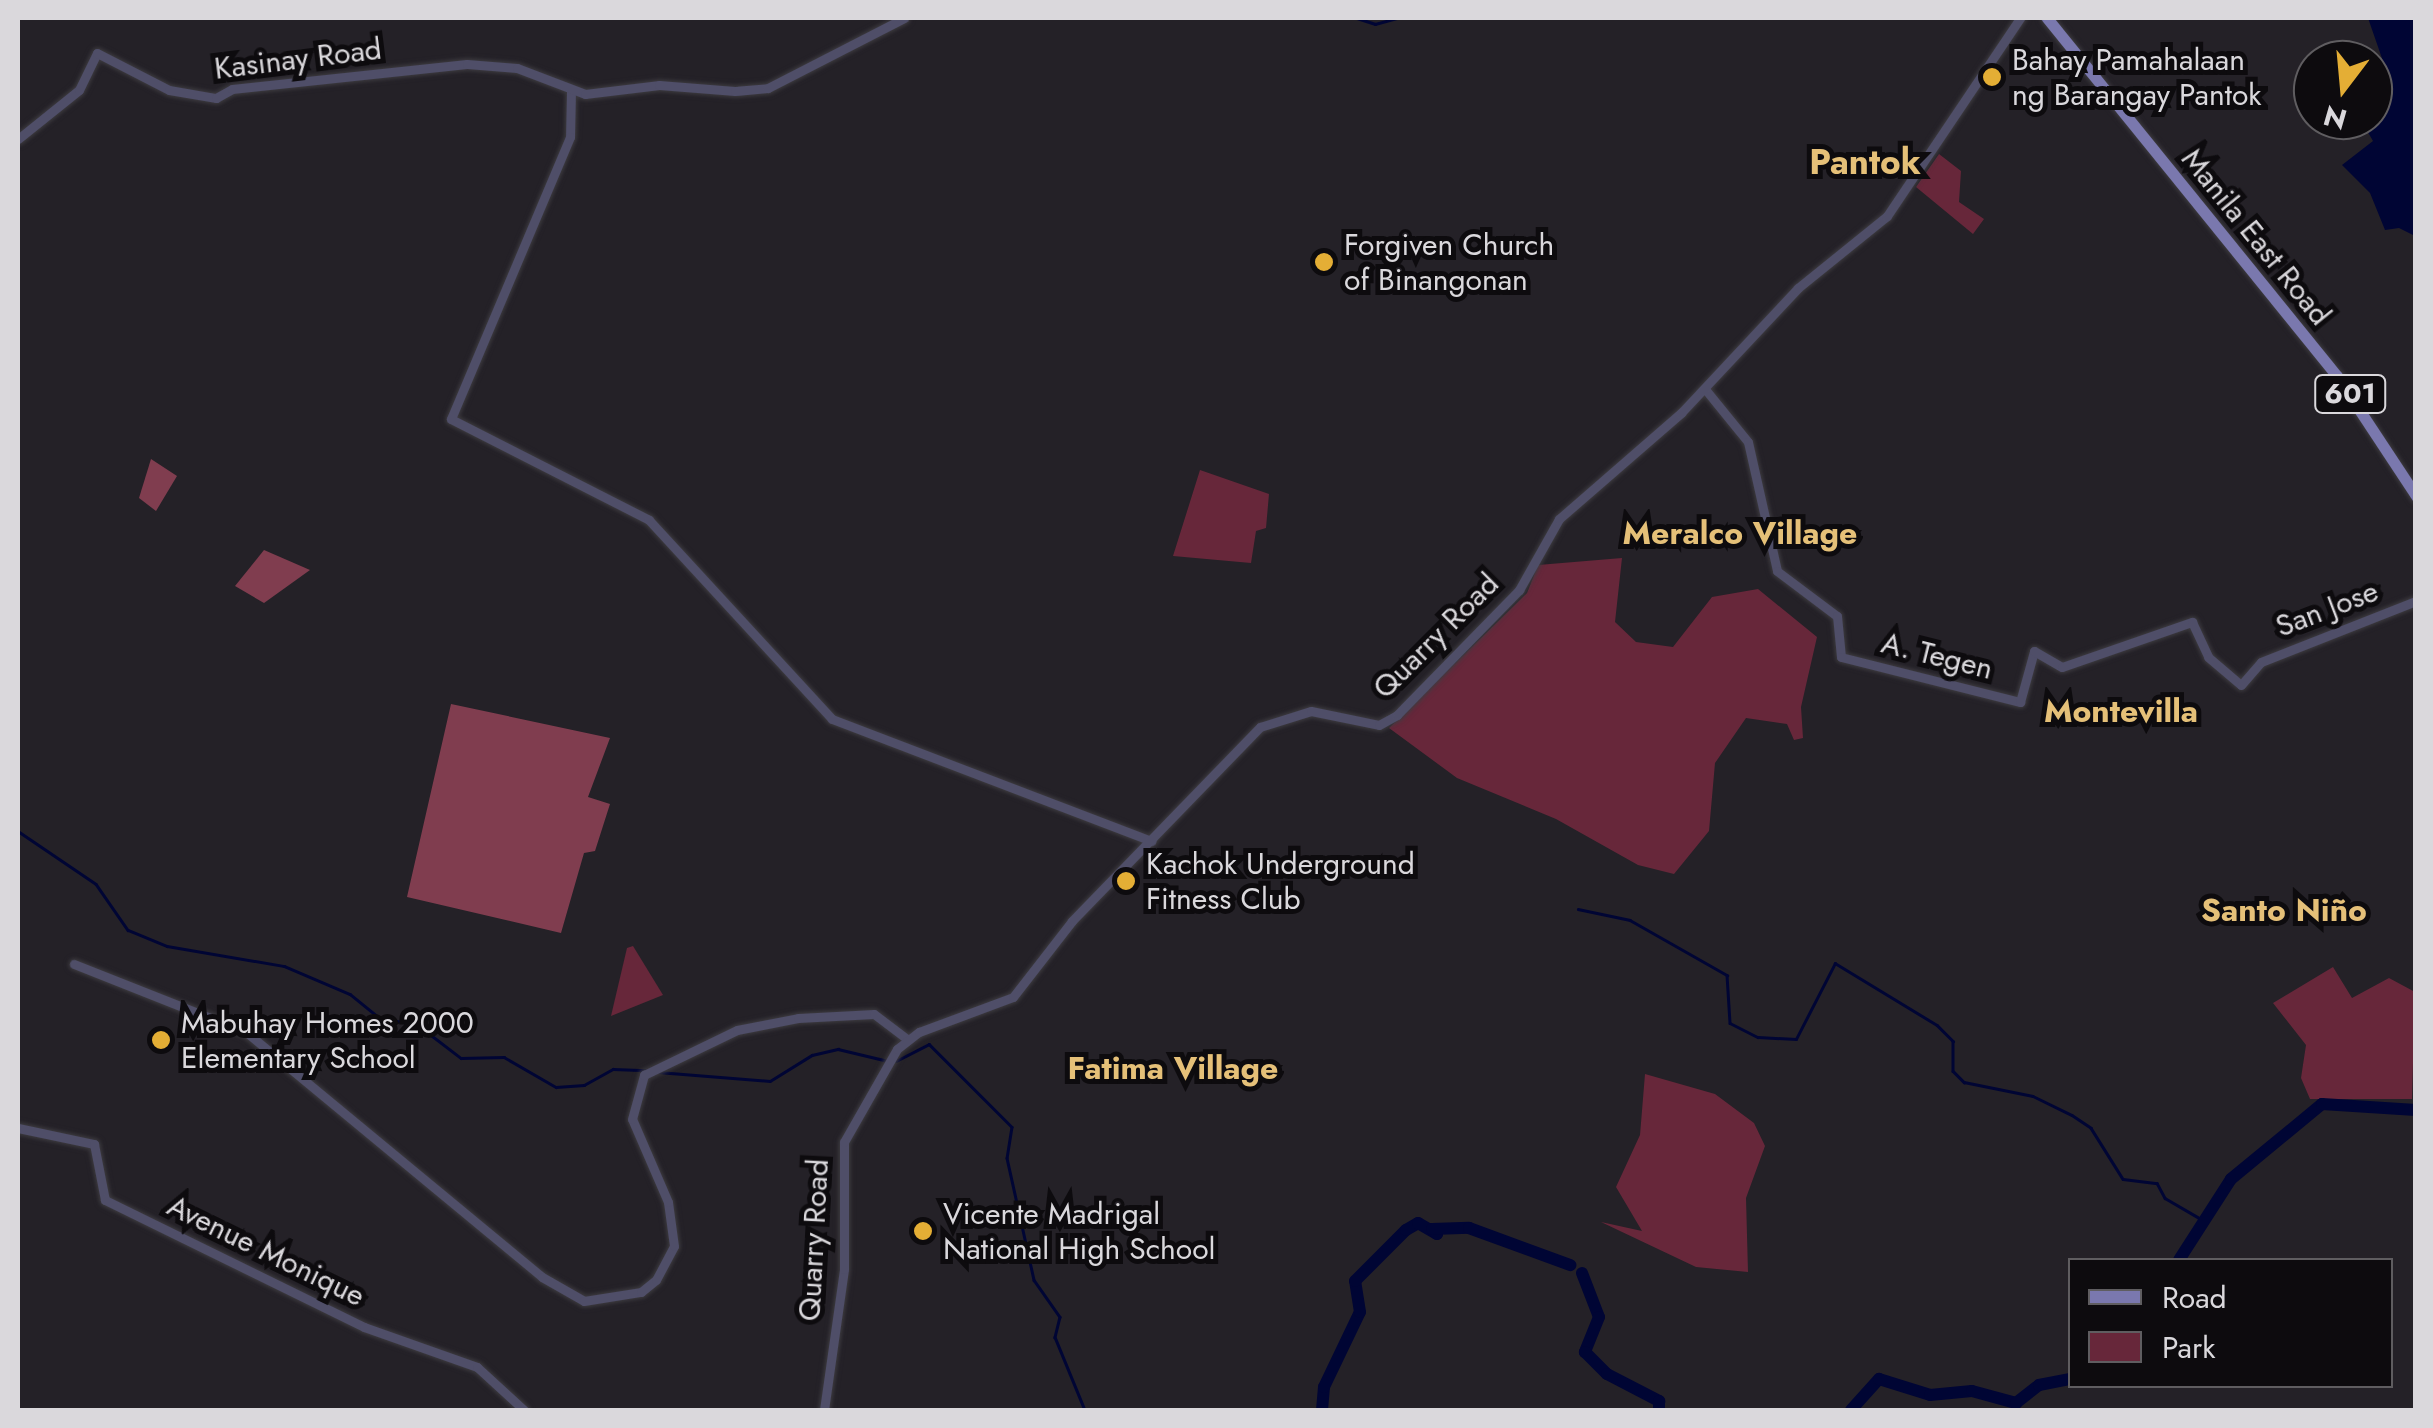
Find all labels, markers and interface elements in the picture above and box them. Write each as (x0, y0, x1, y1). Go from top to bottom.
street label: Kasinay Road (212, 31, 384, 87)
north arrow (2293, 40, 2393, 140)
place label: Bahay Pamahalaan ng Barangay Pantok (2012, 42, 2262, 112)
marker: Bahay Pamahalaan ng Barangay Pantok (1981, 66, 2003, 88)
text: N (2319, 95, 2351, 140)
district label: Pantok (1809, 141, 1921, 183)
street label: Manila East Road (2174, 142, 2338, 332)
place label: Forgiven Church of Binangonan (1344, 227, 1554, 298)
marker: Forgiven Church of Binangonan (1313, 251, 1335, 273)
road number: 601 (2312, 371, 2388, 417)
district label: Meralco Village (1623, 514, 1857, 552)
street label: Quarry Road (1366, 566, 1506, 706)
street label: San Jose (2271, 573, 2383, 645)
street label: A. Tegen (1878, 625, 1996, 687)
district label: Montevilla (2044, 692, 2198, 730)
place label: Kachok Underground Fitness Club (1146, 846, 1415, 916)
marker: Kachok Underground Fitness Club (1115, 870, 1137, 892)
district label: Santo Niño (2201, 891, 2367, 929)
place label: Mabuhay Homes 2000 Elementary School (181, 1005, 474, 1076)
marker: Mabuhay Homes 2000 Elementary School (150, 1029, 172, 1051)
district label: Fatima Village (1068, 1049, 1278, 1087)
street label: Quarry Road (792, 1158, 836, 1322)
street label: Avenue Monique (161, 1188, 371, 1314)
place label: Vicente Madrigal National High School (943, 1196, 1215, 1266)
marker: Vicente Madrigal National High School (912, 1220, 934, 1242)
legend (2068, 1258, 2393, 1388)
text: Road (2162, 1276, 2227, 1319)
text: Park (2162, 1326, 2215, 1369)

